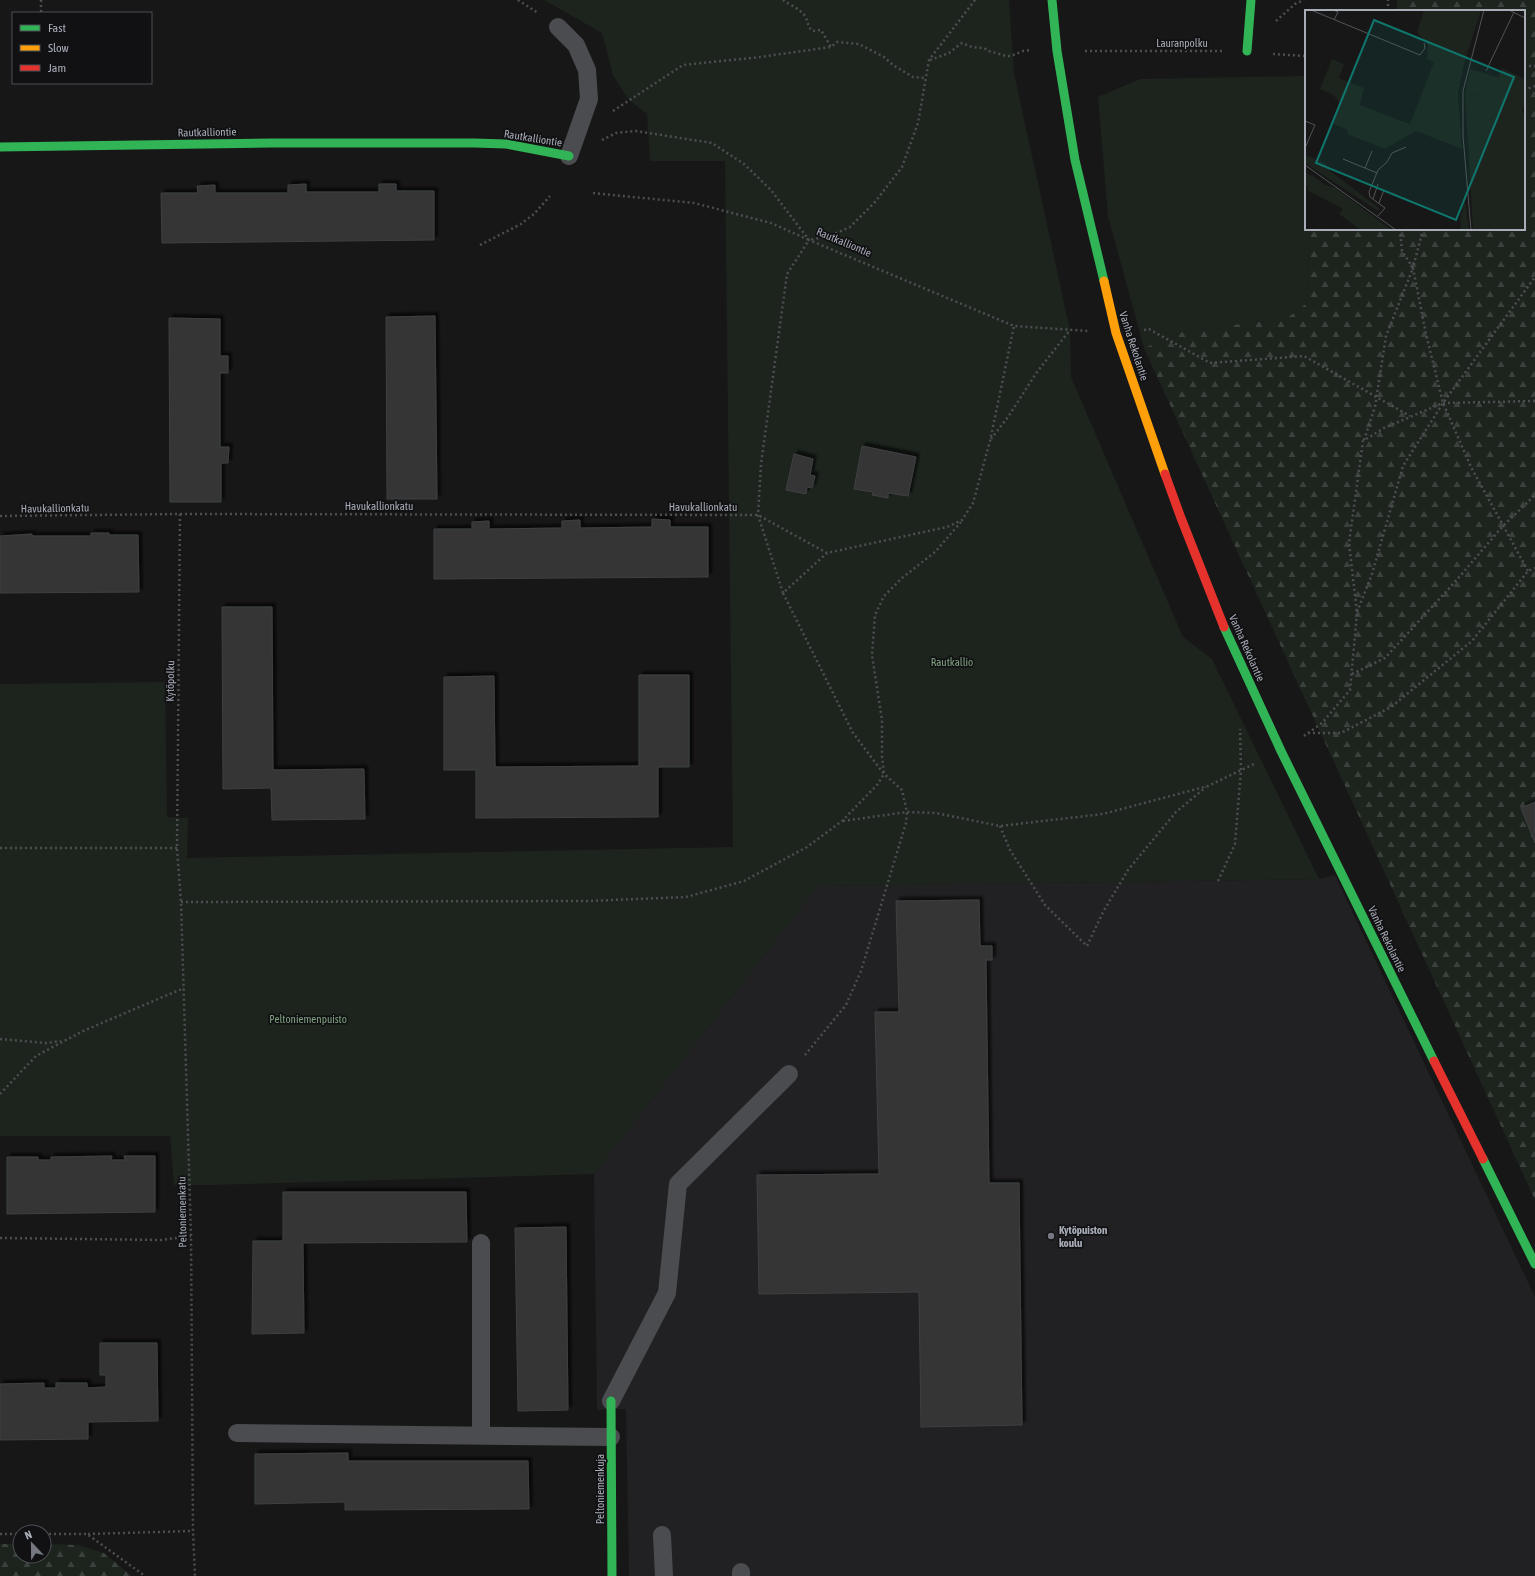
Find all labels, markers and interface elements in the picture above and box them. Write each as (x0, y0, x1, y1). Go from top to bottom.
inset map (1305, 10, 1525, 230)
legend (12, 12, 152, 84)
text: Fast (48, 21, 66, 35)
street label: Lauranpolku (1156, 37, 1208, 49)
text: Slow (48, 41, 69, 55)
text: Jam (48, 61, 66, 75)
street label: Rautkalliontie (178, 125, 236, 139)
street label: Rautkalliontie (503, 127, 563, 149)
street label: Rautkalliontie (815, 225, 873, 259)
street label: Vanha Rekolantie (1117, 310, 1151, 382)
street label: Havukallionkatu (345, 500, 413, 512)
street label: Havukallionkatu (21, 501, 89, 515)
street label: Havukallionkatu (669, 501, 737, 513)
street label: Vanha Rekolantie (1227, 613, 1267, 683)
park label: Rautkallio (931, 656, 973, 668)
street label: Kytöpolku (164, 660, 176, 702)
street label: Vanha Rekolantie (1366, 904, 1408, 974)
park label: Peltoniemenpuisto (269, 1013, 347, 1025)
street label: Peltoniemenkatu (175, 1176, 189, 1248)
place label: Kytöpuiston koulu (1059, 1224, 1107, 1249)
marker: Kytöpuiston koulu (1046, 1231, 1056, 1241)
street label: Peltoniemenkuja (594, 1454, 606, 1524)
north arrow (12, 1524, 52, 1564)
text: N (23, 1528, 34, 1542)

